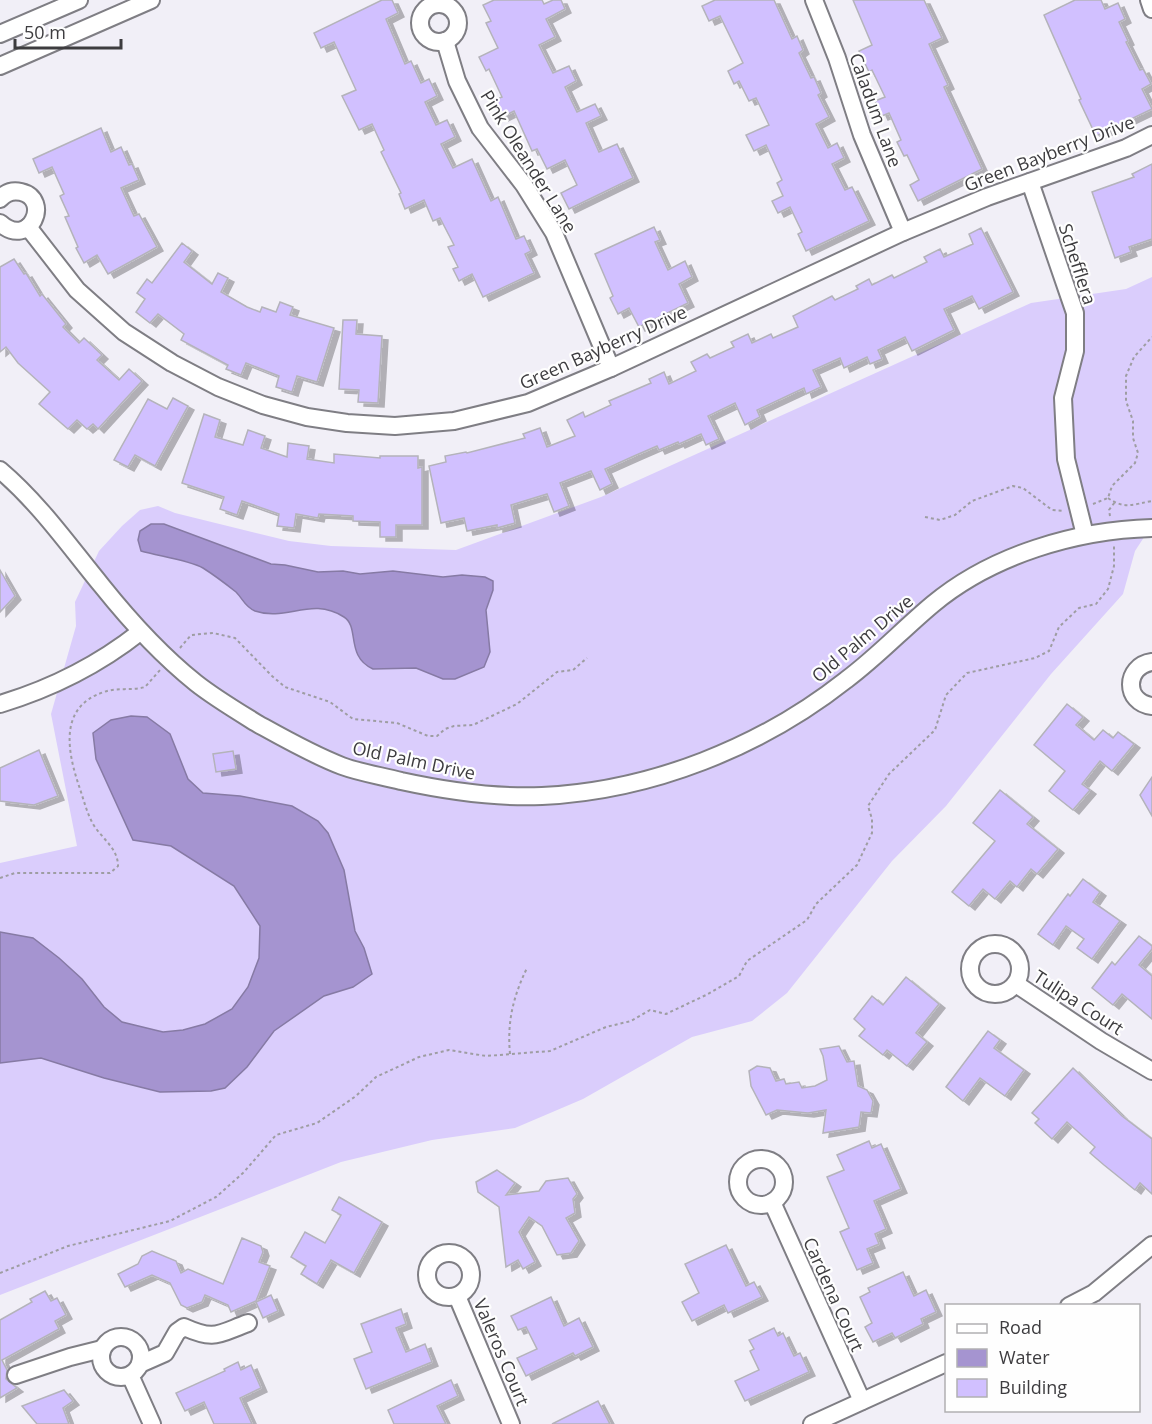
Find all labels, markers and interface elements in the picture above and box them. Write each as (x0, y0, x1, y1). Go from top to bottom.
scale bar (15, 12, 122, 50)
text: 50 m (24, 20, 66, 44)
street label: Caladum Lane (844, 50, 908, 170)
street label: Pink Oleander Lane (475, 85, 583, 237)
street label: Green Bayberry Drive (960, 109, 1138, 197)
street label: Schefflera (1054, 220, 1102, 308)
street label: Green Bayberry Drive (516, 299, 690, 395)
street label: Old Palm Drive (806, 589, 918, 687)
street label: Old Palm Drive (350, 735, 478, 785)
street label: Tulipa Court (1029, 964, 1129, 1040)
street label: Cardena Court (798, 1233, 870, 1355)
street label: Valeros Court (469, 1295, 535, 1409)
legend (945, 1304, 1140, 1412)
text: Road (999, 1315, 1042, 1339)
text: Water (999, 1345, 1050, 1369)
text: Building (999, 1375, 1067, 1399)

